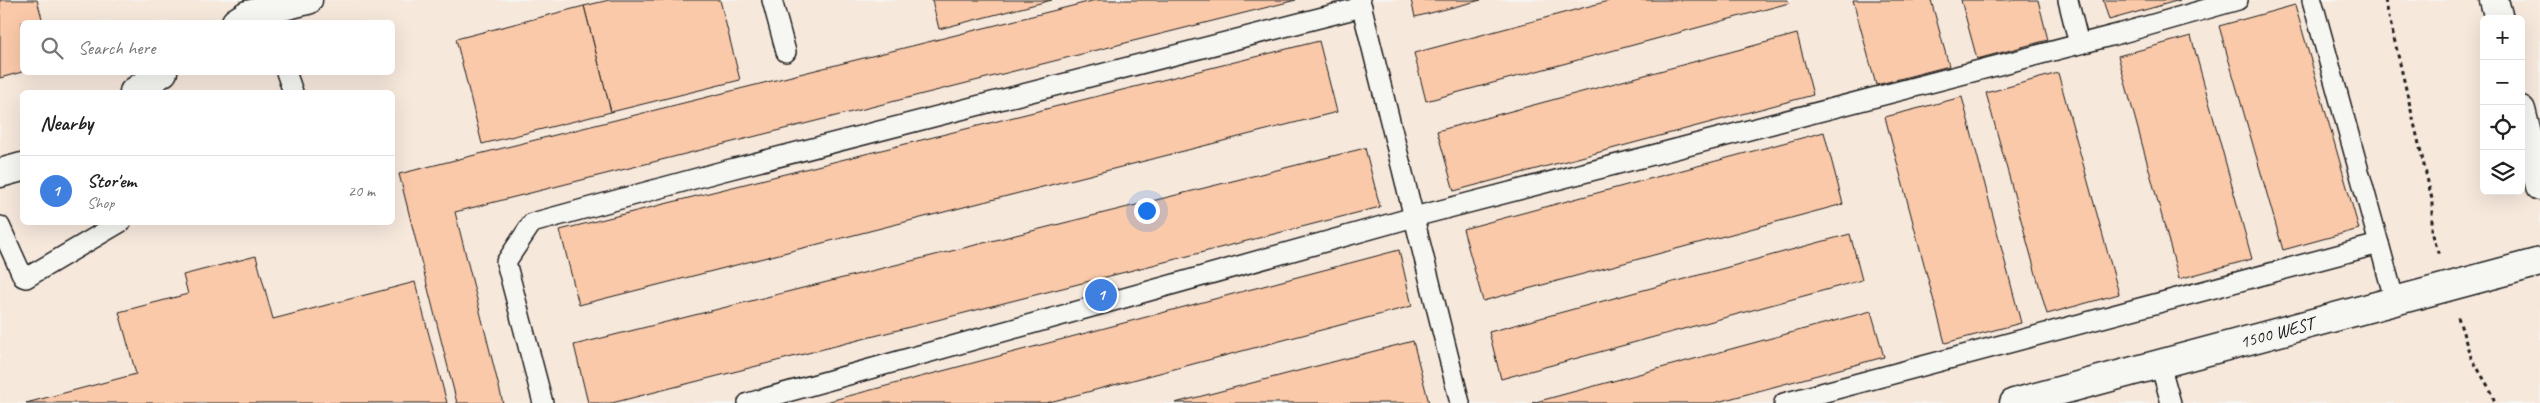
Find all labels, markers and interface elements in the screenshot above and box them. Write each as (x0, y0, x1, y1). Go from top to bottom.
map controls (2480, 15, 2525, 195)
button: + (2480, 15, 2525, 60)
search box (20, 20, 395, 75)
icon: search (38, 34, 66, 62)
text: Search here (78, 36, 155, 60)
button: − (2480, 60, 2525, 105)
button: locate (2480, 105, 2525, 150)
text: Nearby (40, 110, 93, 136)
button: layers (2480, 150, 2525, 195)
text: Stor'em (87, 169, 136, 193)
text: 1 (52, 181, 60, 201)
text: 20 m (348, 181, 375, 201)
text: Shop (87, 193, 114, 213)
your location (1134, 198, 1160, 224)
pin: 1 (1085, 276, 1117, 314)
street label: 1500 WEST (2237, 311, 2321, 353)

